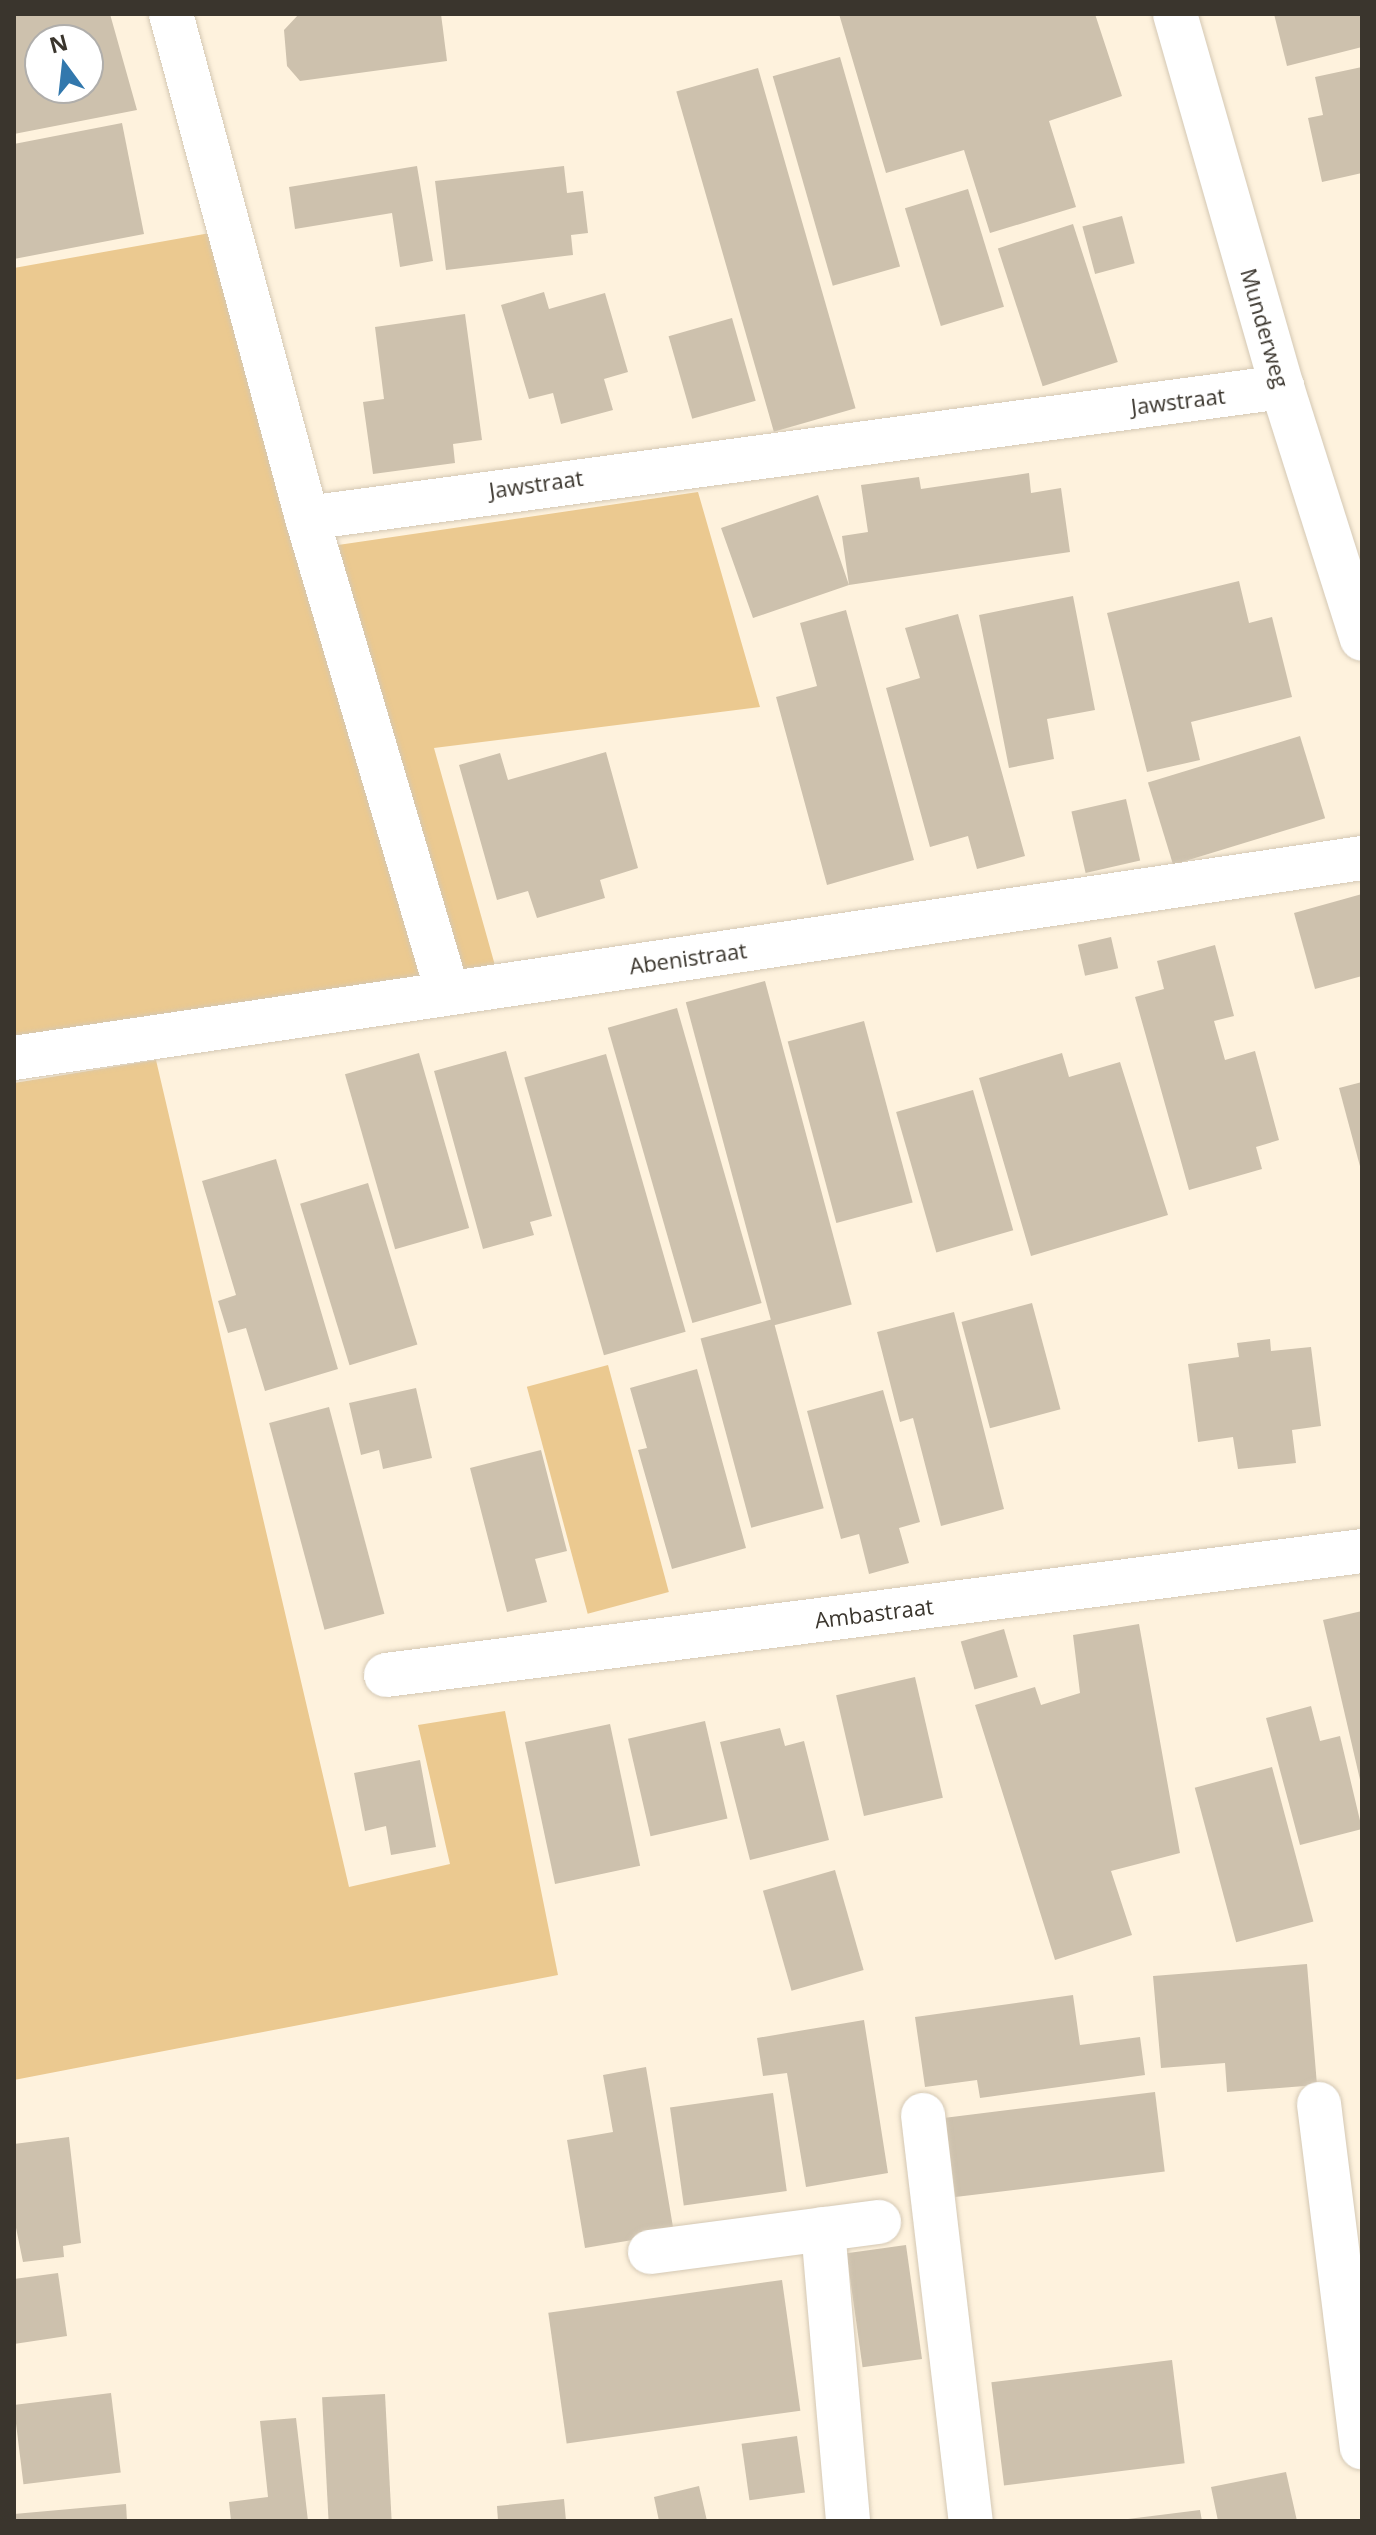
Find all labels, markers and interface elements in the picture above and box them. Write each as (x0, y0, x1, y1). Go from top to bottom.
north arrow (24, 24, 104, 104)
text: N (46, 26, 71, 60)
street label: Munderweg (1235, 265, 1295, 391)
street label: Jawstraat (1129, 382, 1227, 420)
street label: Jawstraat (487, 464, 585, 504)
street label: Abenistraat (628, 937, 748, 979)
street label: Ambastraat (813, 1593, 935, 1633)

